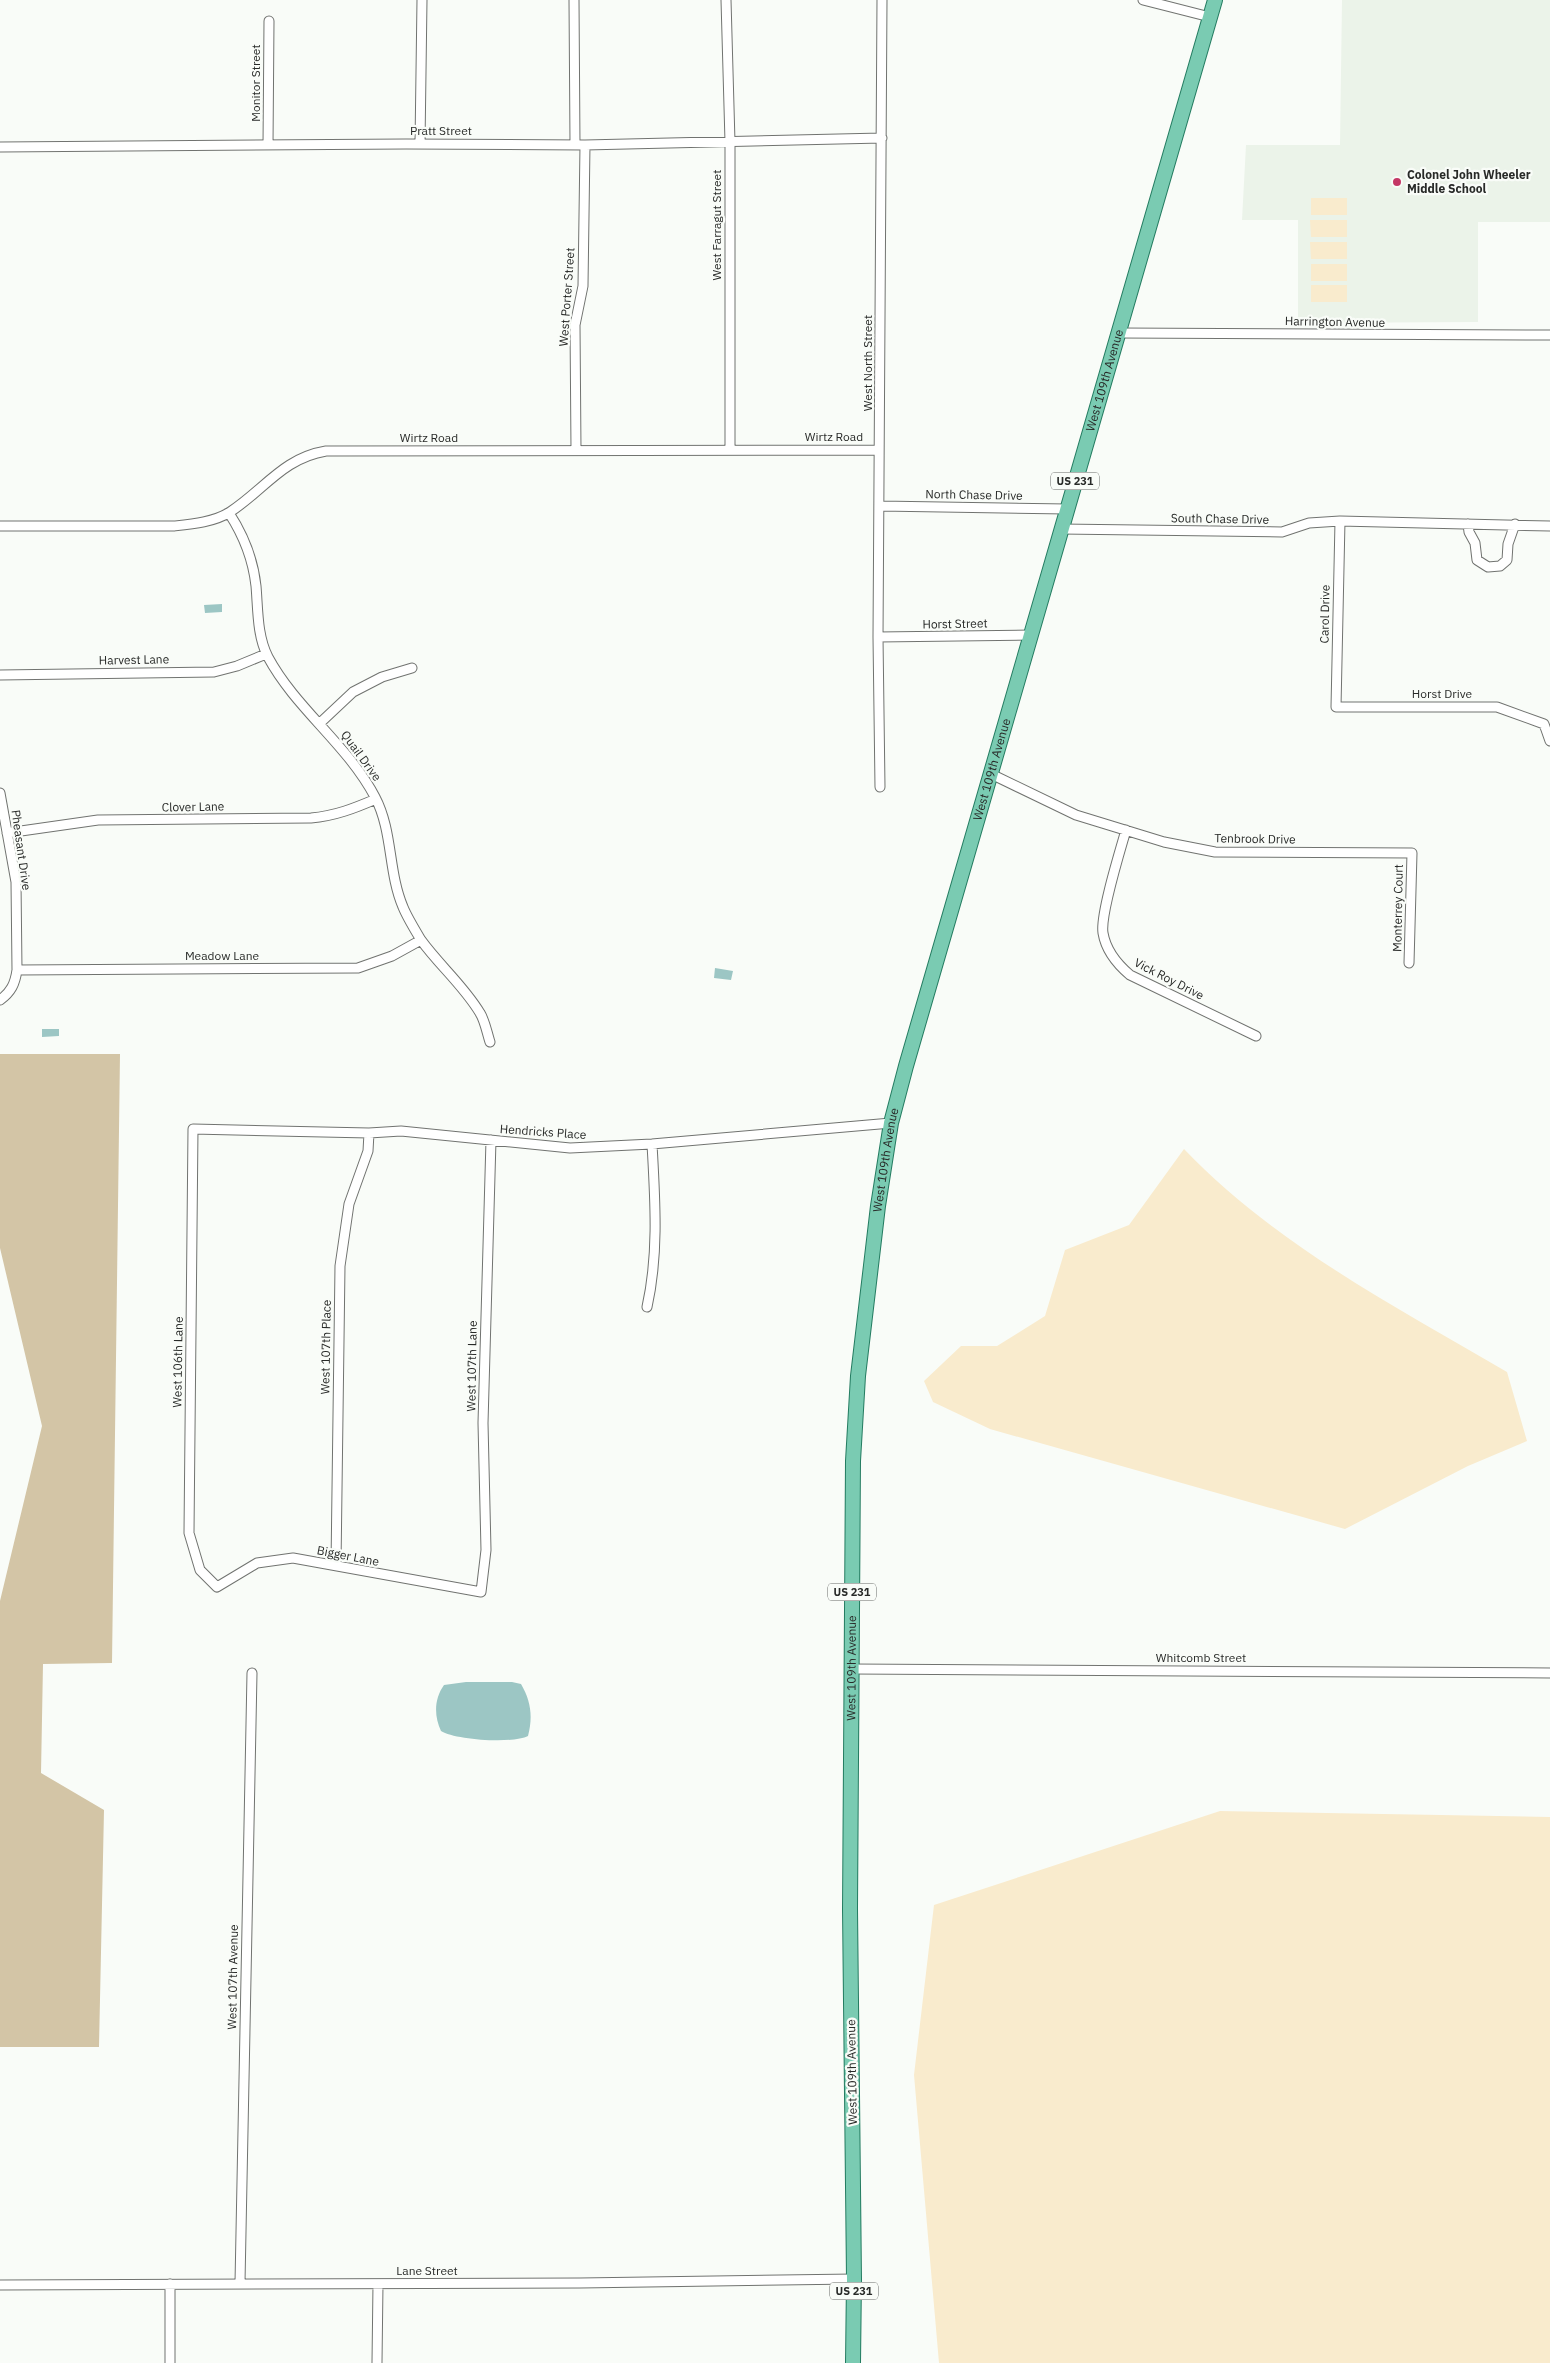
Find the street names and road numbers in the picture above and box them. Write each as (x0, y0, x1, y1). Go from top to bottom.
street label: Monitor Street (248, 44, 263, 122)
street label: Pratt Street (410, 123, 472, 138)
street label: West Farragut Street (709, 170, 724, 280)
street label: West Porter Street (556, 247, 577, 347)
street label: Harrington Avenue (1285, 313, 1386, 330)
street label: West North Street (860, 315, 875, 411)
street label: West 109th Avenue (1082, 327, 1126, 433)
street label: Wirtz Road (805, 429, 863, 444)
street label: Wirtz Road (400, 430, 458, 445)
road number: US 231 (1051, 472, 1099, 490)
street label: North Chase Drive (925, 486, 1023, 503)
street label: South Chase Drive (1171, 510, 1270, 527)
street label: Carol Drive (1316, 584, 1333, 644)
street label: Horst Street (922, 615, 988, 632)
street label: Harvest Lane (99, 651, 170, 668)
street label: Horst Drive (1412, 686, 1473, 701)
street label: West 109th Avenue (970, 716, 1013, 822)
street label: Quail Drive (338, 728, 385, 784)
street label: Clover Lane (161, 798, 225, 815)
street label: Pheasant Drive (8, 809, 35, 892)
street label: Tenbrook Drive (1214, 830, 1296, 847)
street label: Monterrey Court (1389, 864, 1406, 952)
street label: Meadow Lane (185, 948, 260, 963)
street label: Vick Roy Drive (1132, 955, 1207, 1003)
street label: West 109th Avenue (869, 1106, 902, 1213)
street label: Hendricks Place (499, 1121, 587, 1142)
street label: West 107th Place (317, 1299, 334, 1395)
street label: West 106th Lane (169, 1316, 186, 1408)
street label: West 107th Lane (463, 1320, 480, 1412)
street label: Bigger Lane (316, 1542, 381, 1569)
road number: US 231 (828, 1584, 876, 1600)
street label: West 109th Avenue (843, 1615, 859, 1721)
street label: Whitcomb Street (1156, 1650, 1246, 1665)
street label: West 107th Avenue (224, 1924, 241, 2030)
street label: West 109th Avenue (843, 2019, 860, 2125)
street label: Lane Street (396, 2263, 458, 2278)
road number: US 231 (830, 2282, 878, 2300)

